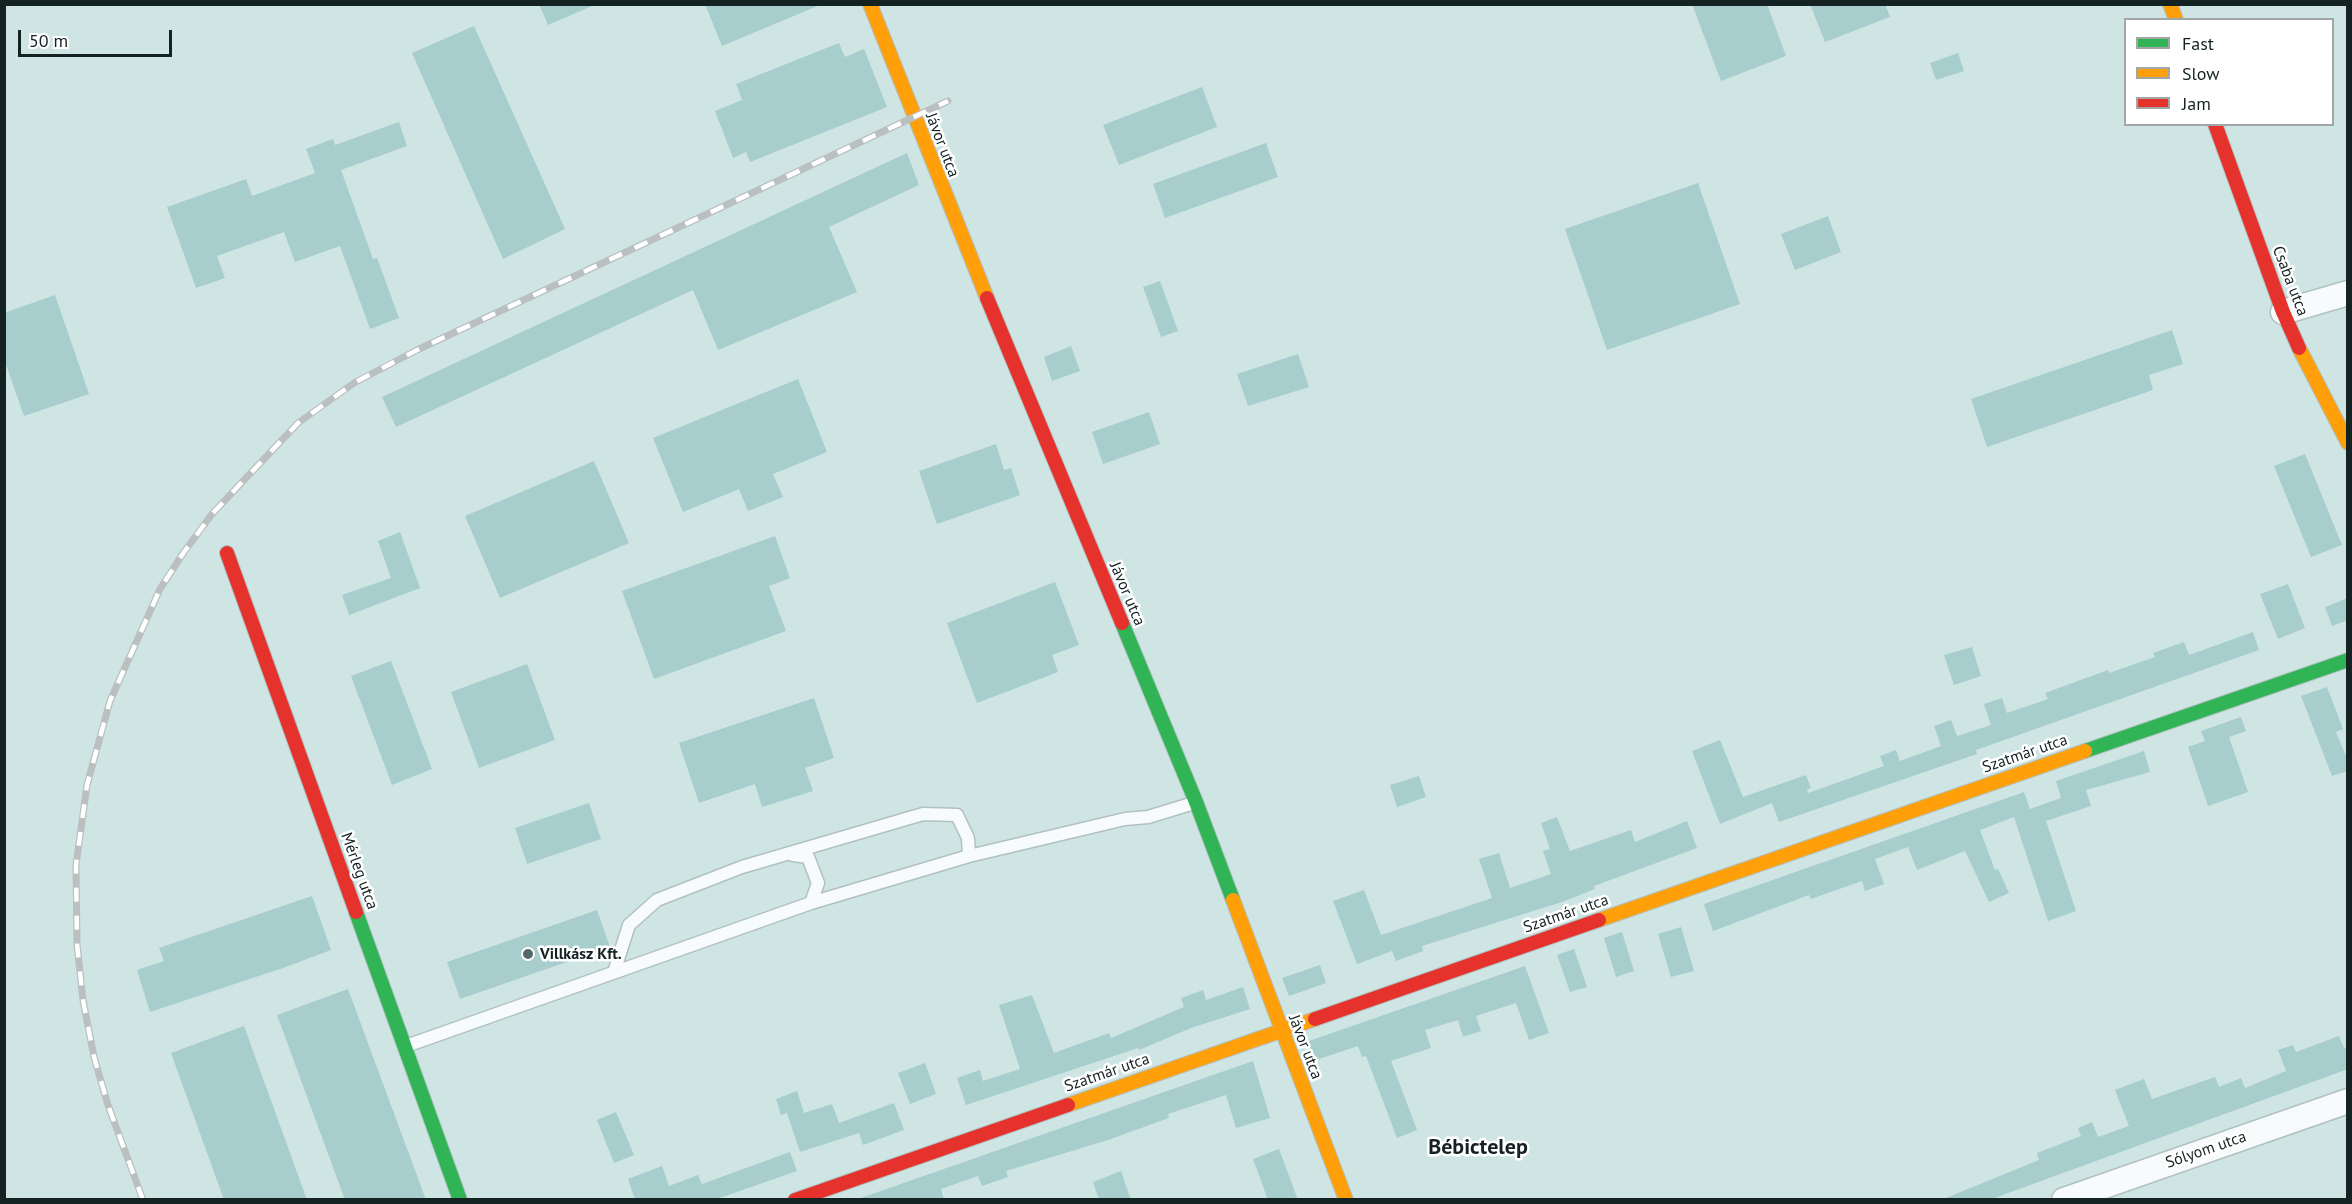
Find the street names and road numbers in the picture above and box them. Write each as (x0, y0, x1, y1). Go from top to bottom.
street label: Jávor utca (921, 110, 963, 180)
street label: Csaba utca (2268, 243, 2312, 319)
street label: Jávor utca (1105, 559, 1149, 629)
street label: Szatmár utca (1980, 730, 2070, 778)
street label: Mérleg utca (336, 830, 382, 912)
street label: Szatmár utca (1521, 890, 1611, 938)
street label: Jávor utca (1284, 1012, 1326, 1082)
street label: Szatmár utca (1062, 1049, 1152, 1097)
street label: Sólyom utca (2163, 1127, 2249, 1173)

